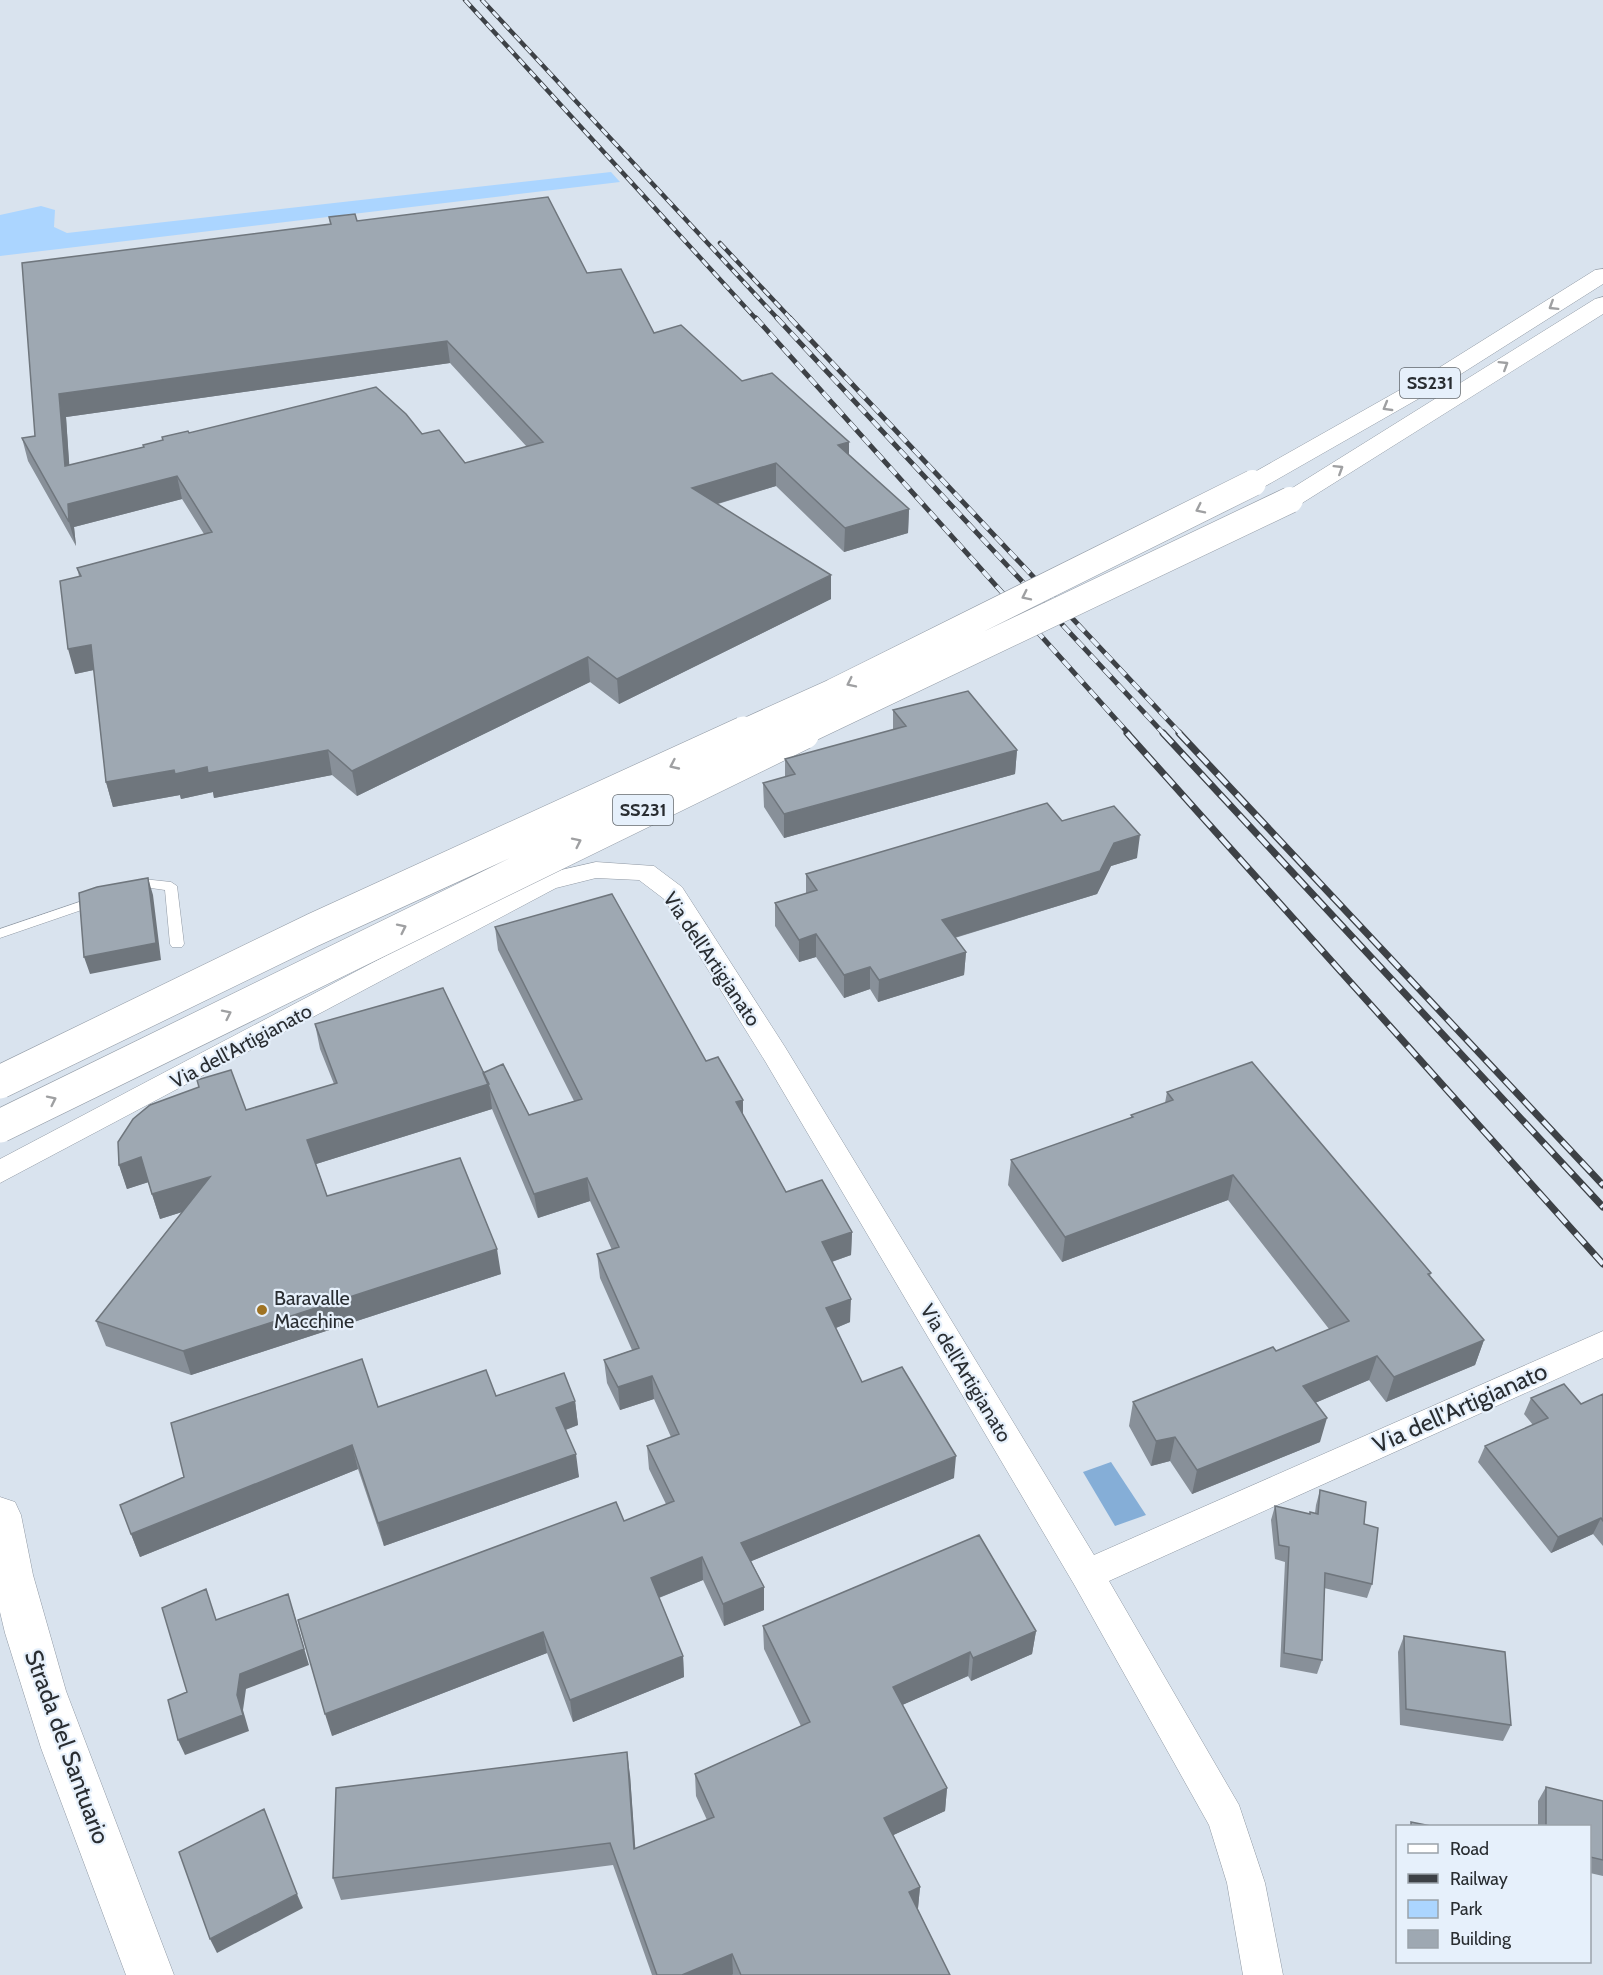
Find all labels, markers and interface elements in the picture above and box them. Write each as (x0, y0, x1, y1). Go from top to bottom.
one-way arrow (1549, 299, 1560, 310)
one-way arrow (1498, 361, 1508, 373)
road number: SS231 (1400, 368, 1460, 398)
one-way arrow (1383, 400, 1393, 412)
one-way arrow (1333, 465, 1343, 477)
one-way arrow (1196, 502, 1207, 514)
one-way arrow (1021, 589, 1032, 600)
one-way arrow (847, 676, 858, 687)
one-way arrow (670, 757, 681, 769)
road number: SS231 (613, 795, 673, 825)
one-way arrow (571, 838, 582, 849)
street label: Via dell'Artigianato (658, 887, 766, 1031)
one-way arrow (396, 924, 407, 936)
street label: Via dell'Artigianato (166, 999, 316, 1093)
one-way arrow (221, 1010, 232, 1022)
one-way arrow (46, 1096, 57, 1108)
place label: Baravalle Macchine (274, 1286, 354, 1333)
street label: Via dell'Artigianato (915, 1300, 1017, 1446)
marker: Baravalle Macchine (255, 1303, 269, 1317)
street label: Via dell'Artigianato (1368, 1356, 1552, 1459)
street label: Strada del Santuario (19, 1646, 116, 1848)
legend (1396, 1825, 1591, 1963)
text: Road (1450, 1838, 1489, 1860)
text: Railway (1450, 1868, 1508, 1890)
text: Park (1450, 1898, 1483, 1920)
text: Building (1450, 1928, 1512, 1950)

